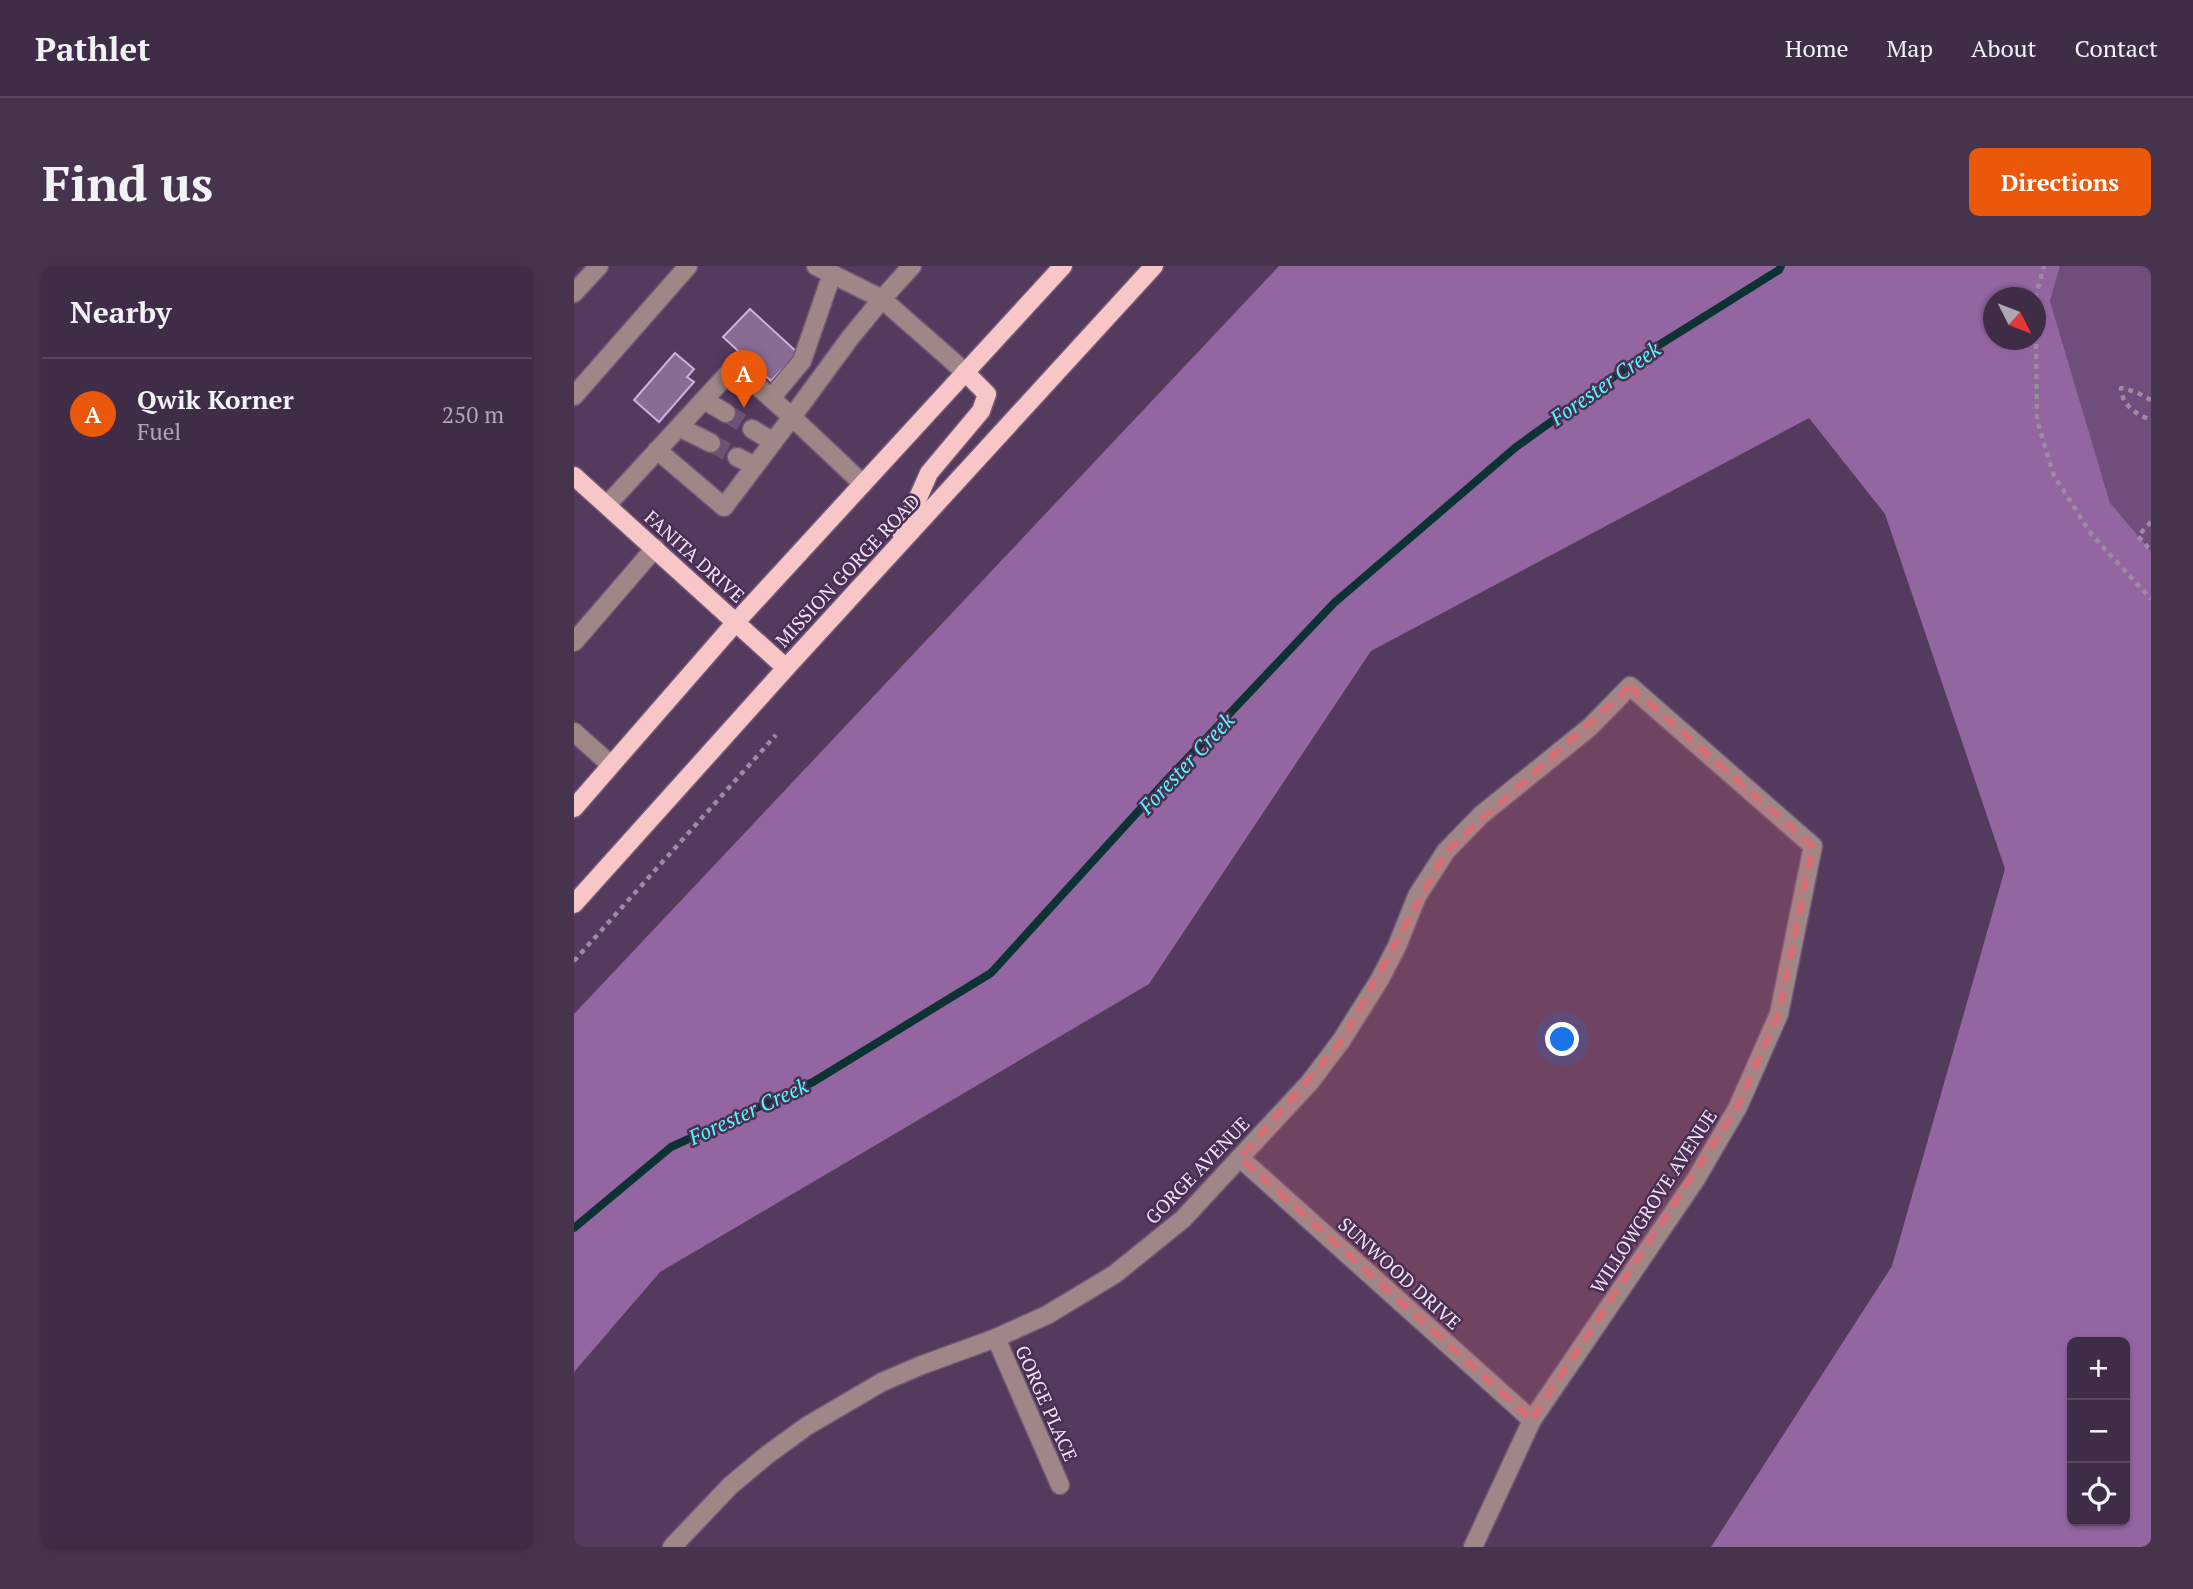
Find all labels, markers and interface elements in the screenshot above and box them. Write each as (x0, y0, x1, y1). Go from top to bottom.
text: Pathlet (35, 27, 150, 70)
text: Home (1785, 32, 1849, 64)
text: Map (1887, 32, 1933, 64)
text: About (1971, 32, 2037, 64)
text: Contact (2075, 32, 2158, 64)
button: Directions (1969, 148, 2151, 216)
text: Find us (42, 150, 213, 215)
north arrow (1983, 287, 2046, 350)
text: Nearby (70, 292, 172, 332)
water label: Forester Creek (1543, 334, 1666, 432)
pin: A (721, 350, 767, 408)
text: Qwik Korner (137, 382, 294, 416)
text: A (85, 399, 101, 430)
text: 250 m (442, 399, 504, 430)
text: Fuel (137, 416, 181, 447)
street label: MISSION GORGE ROAD (769, 488, 925, 652)
street label: FANITA DRIVE (640, 504, 750, 608)
water label: Forester Creek (1131, 706, 1241, 820)
your location (1545, 1022, 1579, 1056)
water label: Forester Creek (683, 1071, 813, 1151)
street label: WILLOWGROVE AVENUE (1584, 1104, 1722, 1298)
street label: GORGE AVENUE (1139, 1111, 1255, 1229)
street label: SUNWOOD DRIVE (1333, 1211, 1467, 1335)
map controls (2067, 1337, 2130, 1526)
button: + (2067, 1337, 2130, 1400)
street label: GORGE PLACE (1010, 1341, 1084, 1465)
button: − (2067, 1400, 2130, 1463)
button: locate (2067, 1463, 2130, 1526)

